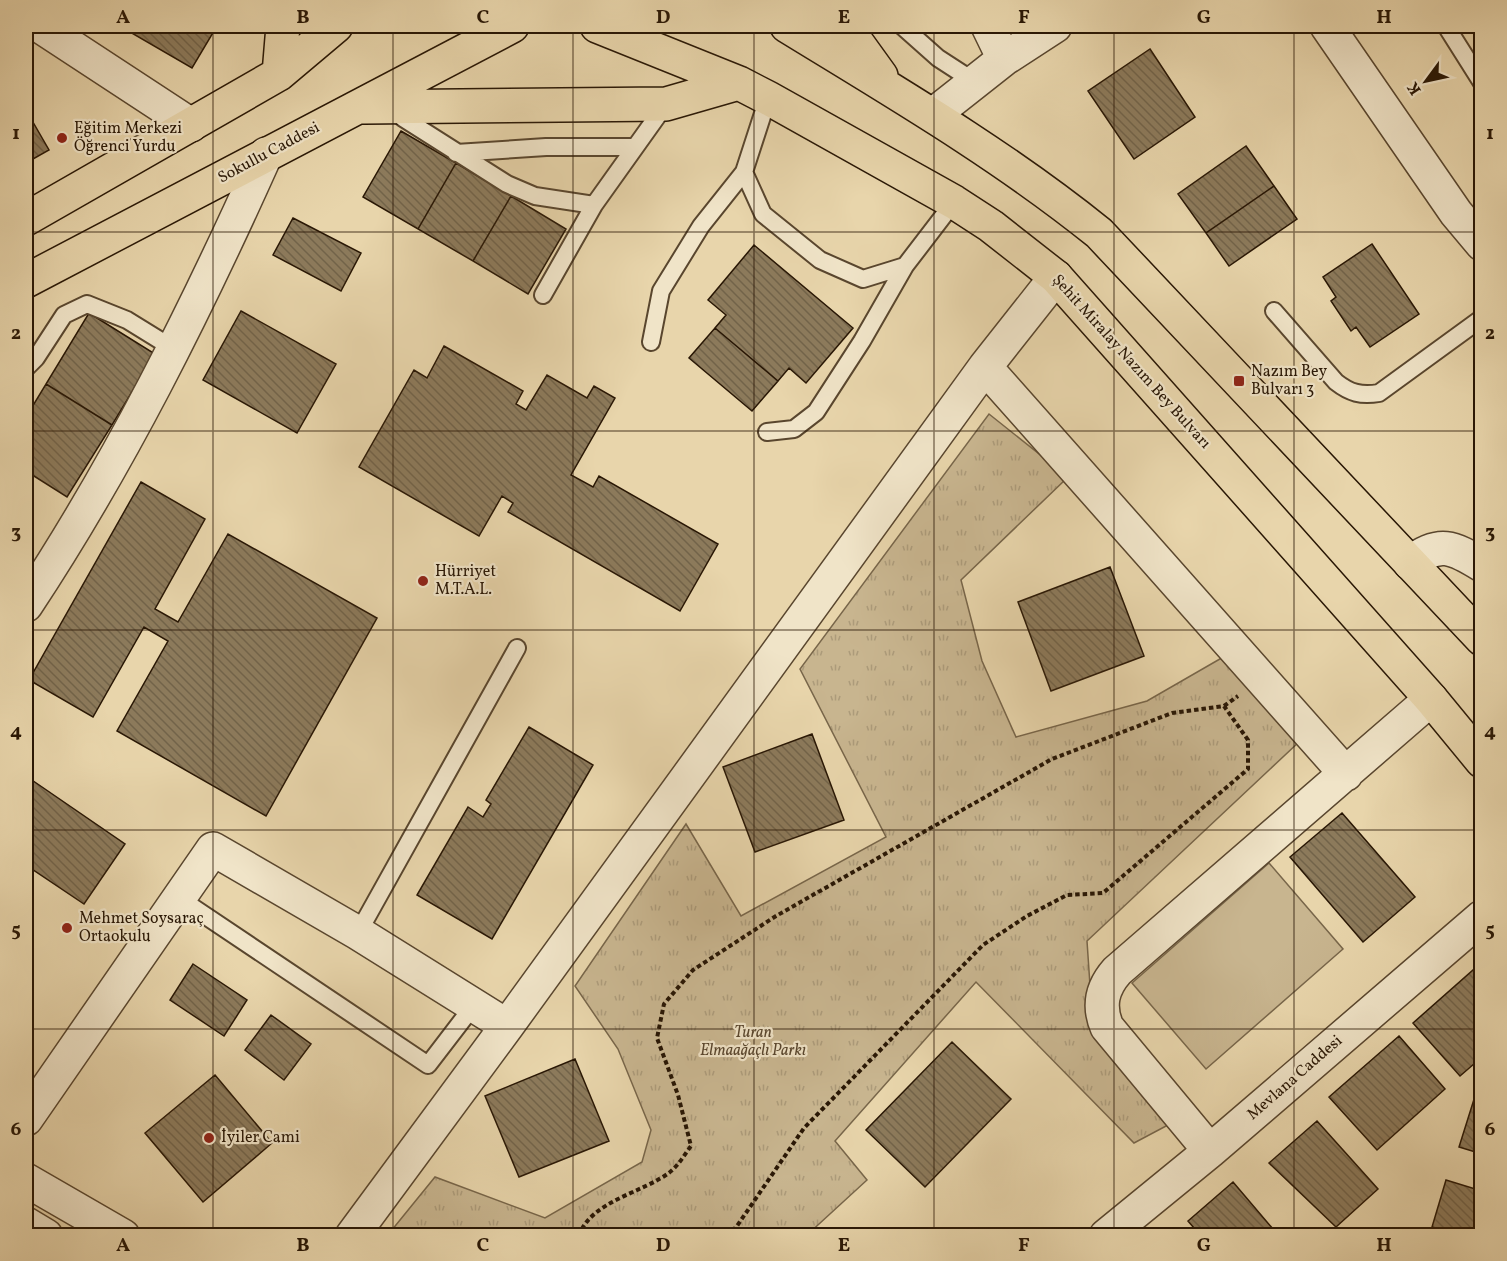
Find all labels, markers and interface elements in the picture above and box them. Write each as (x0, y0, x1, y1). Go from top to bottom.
text: A (116, 4, 130, 32)
text: B (296, 4, 310, 32)
text: C (477, 4, 490, 32)
text: D (656, 4, 670, 32)
text: E (838, 4, 850, 32)
text: F (1018, 4, 1030, 32)
text: G (1197, 4, 1211, 32)
text: H (1376, 4, 1392, 32)
north arrow (1396, 51, 1456, 111)
text: K (1402, 77, 1427, 99)
street label: Sokullu Caddesi (214, 117, 324, 189)
place label: Eğitim Merkezi Öğrenci Yurdu (74, 118, 182, 158)
text: 1 (12, 120, 20, 148)
text: 1 (1486, 120, 1494, 148)
marker: Eğitim Merkezi Öğrenci Yurdu (55, 131, 69, 145)
street label: Şehit Miralay Nazım Bey Bulvarı (1046, 270, 1216, 454)
text: 2 (11, 320, 21, 348)
text: 2 (1485, 320, 1495, 348)
place label: Nazım Bey Bulvarı 3 (1251, 361, 1327, 401)
marker: Nazım Bey Bulvarı 3 (1232, 374, 1246, 388)
text: 3 (11, 519, 21, 547)
text: 3 (1485, 519, 1495, 547)
place label: Hürriyet M.T.A.L. (435, 561, 496, 601)
marker: Hürriyet M.T.A.L. (416, 574, 430, 588)
text: 4 (10, 718, 22, 746)
text: 4 (1484, 718, 1496, 746)
place label: Mehmet Soysaraç Ortaokulu (79, 908, 204, 948)
text: 5 (11, 917, 21, 945)
text: 5 (1485, 917, 1495, 945)
marker: Mehmet Soysaraç Ortaokulu (60, 921, 74, 935)
park label: Turan Elmaağaçlı Parkı (700, 1022, 806, 1062)
street label: Mevlana Caddesi (1243, 1030, 1347, 1126)
text: 6 (11, 1116, 22, 1144)
text: 6 (1485, 1116, 1496, 1144)
place label: İyiler Cami (221, 1127, 300, 1149)
marker: İyiler Cami (202, 1131, 216, 1145)
text: A (116, 1232, 130, 1260)
text: B (296, 1232, 310, 1260)
text: C (477, 1232, 490, 1260)
text: D (656, 1232, 670, 1260)
text: E (838, 1232, 850, 1260)
text: F (1018, 1232, 1030, 1260)
text: G (1197, 1232, 1211, 1260)
text: H (1376, 1232, 1392, 1260)

